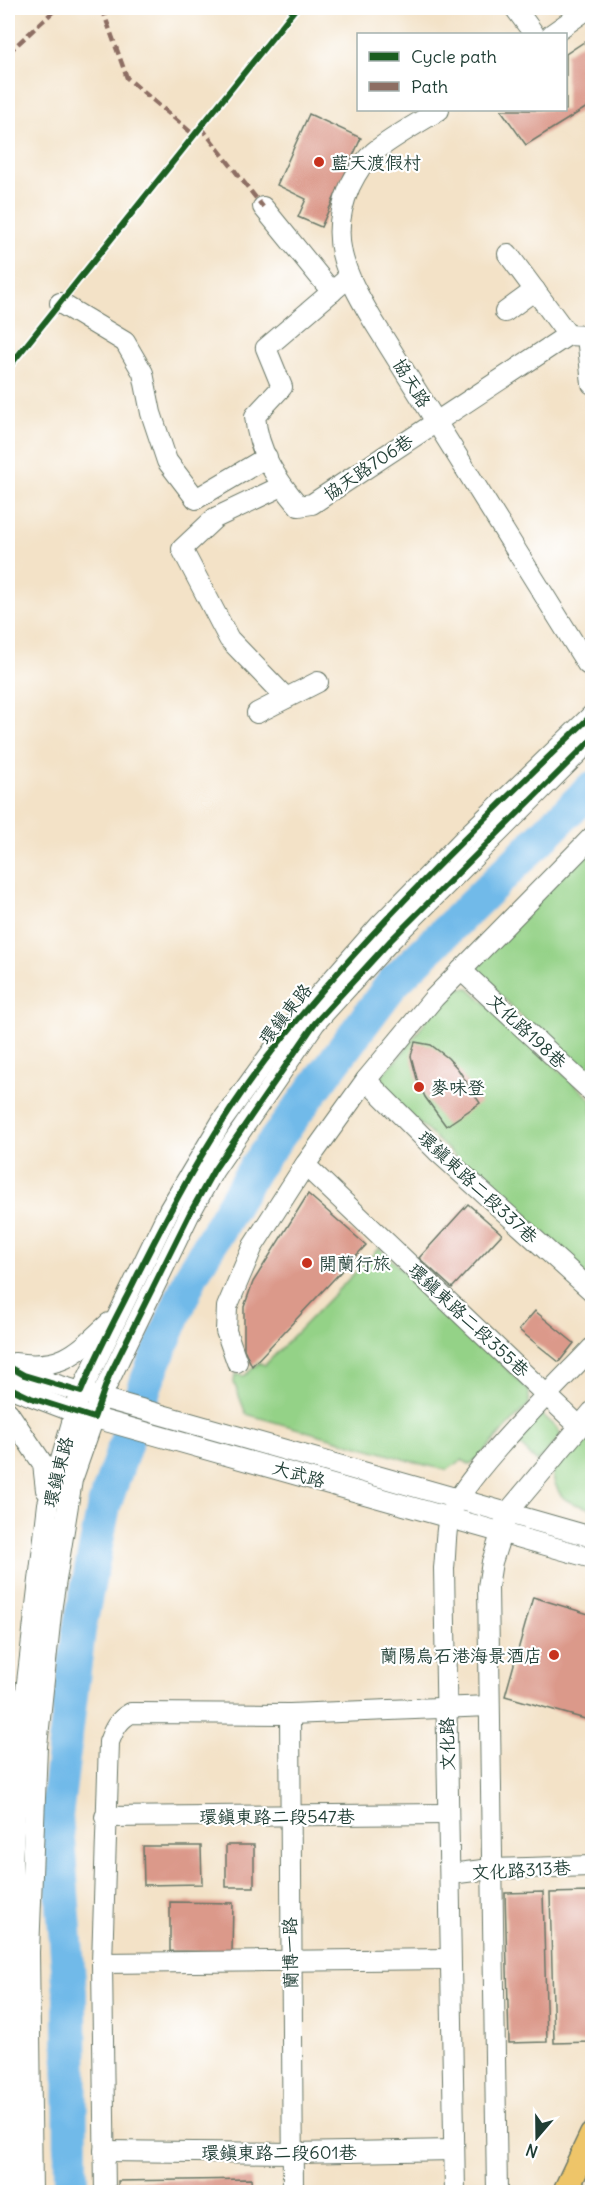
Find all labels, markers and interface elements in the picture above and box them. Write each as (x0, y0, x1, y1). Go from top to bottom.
legend (357, 33, 567, 111)
text: Cycle path (411, 45, 497, 68)
text: Path (411, 75, 448, 98)
place label: 藍天渡假村 (331, 151, 421, 174)
marker: 藍天渡假村 (312, 155, 326, 169)
street label: 協天路 (388, 354, 436, 412)
street label: 協天路706巷 (319, 429, 417, 505)
street label: 環鎮東路 (253, 979, 317, 1049)
street label: 文化路198巷 (483, 989, 571, 1073)
place label: 麥味登 (431, 1076, 485, 1099)
marker: 麥味登 (412, 1080, 426, 1094)
street label: 環鎮東路二段337巷 (413, 1126, 543, 1248)
place label: 開蘭行旅 (319, 1252, 391, 1275)
marker: 開蘭行旅 (300, 1256, 314, 1270)
street label: 環鎮東路二段355巷 (404, 1258, 534, 1382)
street label: 環鎮東路 (38, 1434, 78, 1510)
street label: 大武路 (270, 1456, 328, 1492)
place label: 蘭陽烏石港海景酒店 (380, 1644, 542, 1667)
marker: 蘭陽烏石港海景酒店 (547, 1648, 561, 1662)
street label: 文化路 (435, 1717, 459, 1771)
street label: 環鎮東路二段547巷 (199, 1805, 355, 1828)
street label: 文化路313巷 (471, 1856, 571, 1884)
street label: 蘭博一路 (278, 1917, 302, 1989)
north arrow (507, 2107, 567, 2167)
text: N (523, 2140, 540, 2162)
street label: 環鎮東路二段601巷 (201, 2141, 357, 2164)

